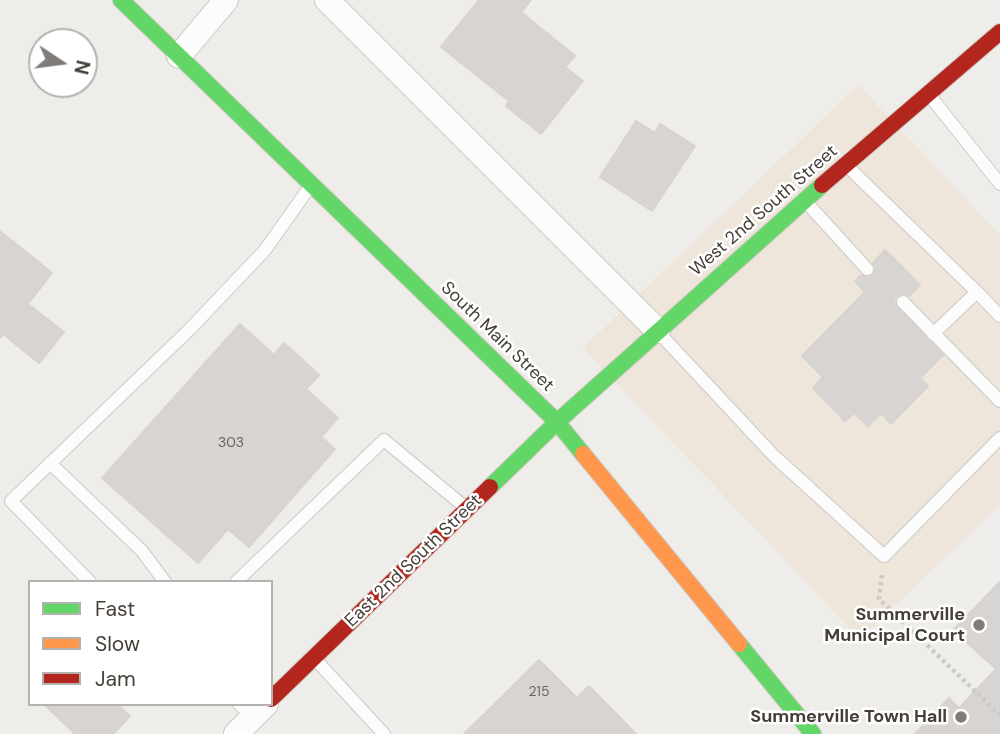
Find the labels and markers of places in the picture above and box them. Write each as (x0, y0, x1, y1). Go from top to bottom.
place label: Summerville Municipal Court (824, 604, 965, 646)
marker: Summerville Municipal Court (971, 617, 987, 633)
place label: Summerville Town Hall (750, 706, 947, 728)
marker: Summerville Town Hall (953, 709, 969, 725)

